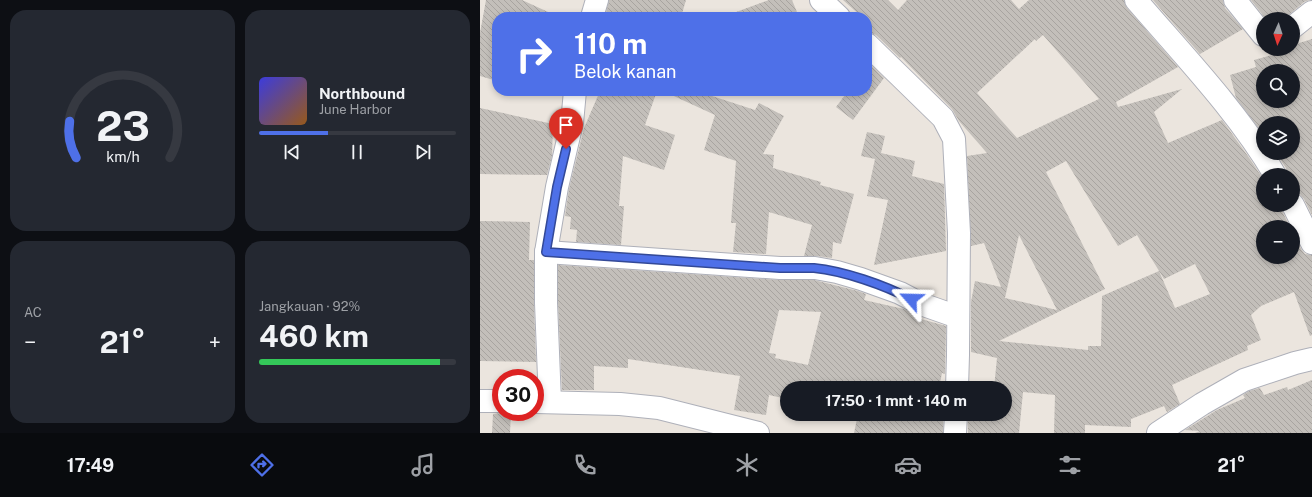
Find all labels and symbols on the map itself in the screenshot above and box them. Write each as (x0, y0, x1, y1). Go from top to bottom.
north arrow (1256, 12, 1300, 56)
pin (549, 108, 583, 149)
position arrow (890, 278, 932, 320)
speed limit sign: 30 (492, 369, 544, 421)

